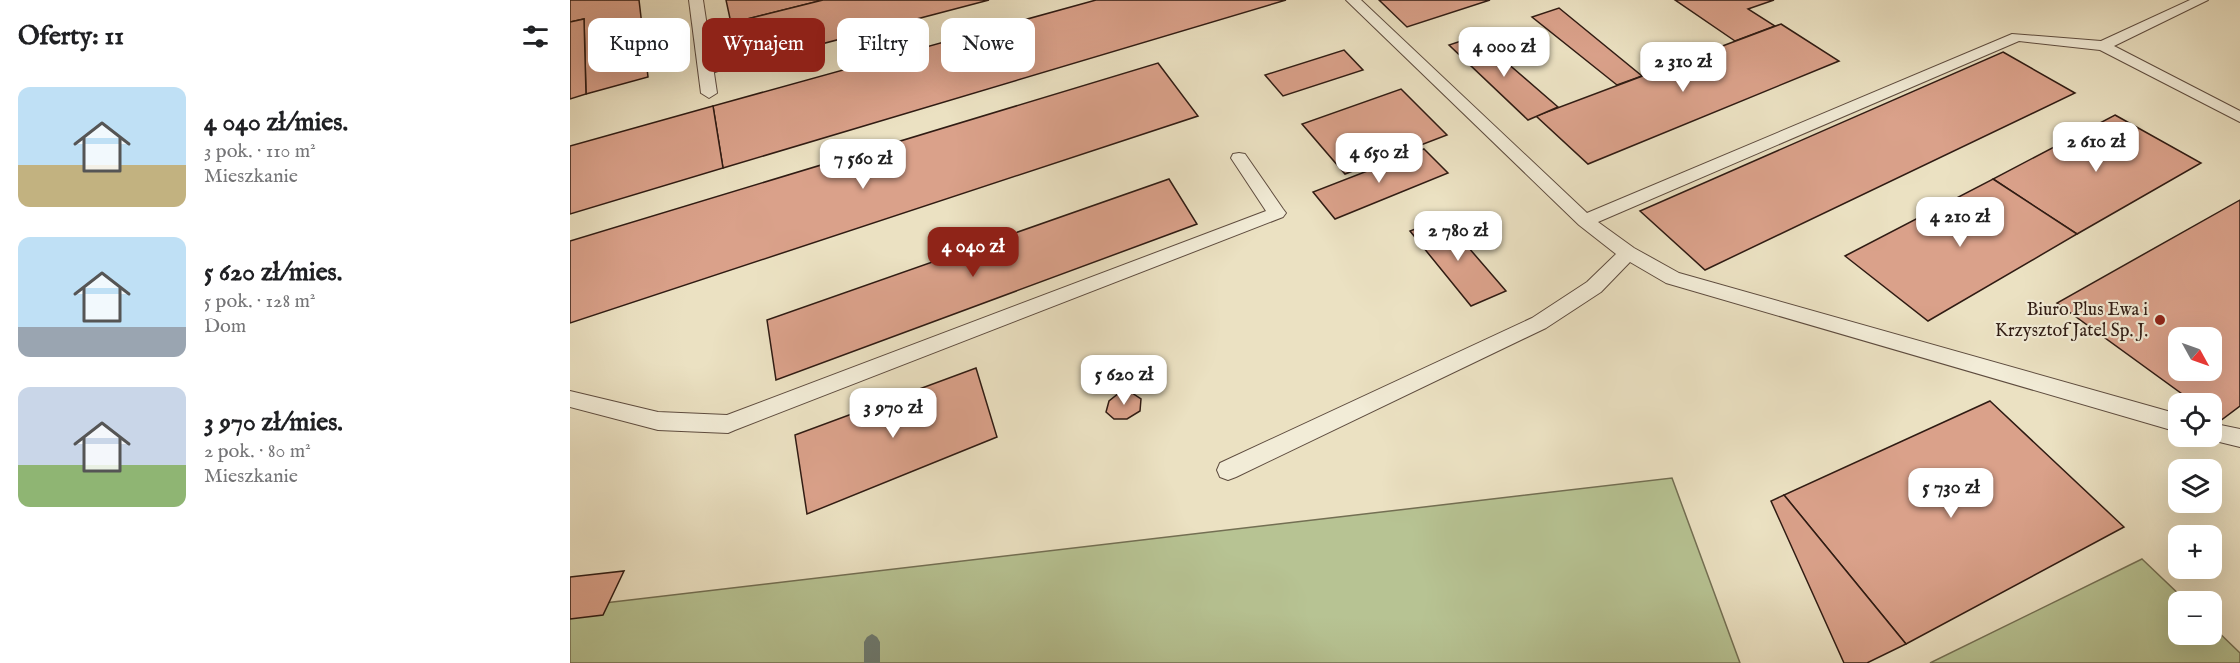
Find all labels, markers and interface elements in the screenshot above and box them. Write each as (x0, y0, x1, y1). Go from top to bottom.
chip: Kupno (588, 18, 690, 72)
chip: Wynajem (702, 18, 825, 72)
chip: Filtry (837, 18, 929, 72)
chip: Nowe (941, 18, 1035, 72)
text: Oferty: 11 (18, 20, 124, 53)
icon: filters (519, 20, 552, 53)
pin: 4 000 zł (1442, 27, 1566, 78)
text: 4 000 zł (1473, 34, 1535, 59)
pin: 2 310 zł (1621, 42, 1745, 93)
text: 2 310 zł (1654, 49, 1712, 74)
text: 4 040 zł/mies. (204, 106, 348, 139)
icon: home (66, 111, 138, 183)
pin: 2 610 zł (2034, 122, 2158, 173)
text: 2 610 zł (2067, 129, 2125, 154)
pin: 4 650 zł (1317, 133, 1441, 184)
text: 3 pok. · 110 m² (204, 139, 316, 164)
pin: 7 560 zł (801, 139, 925, 190)
text: 4 650 zł (1350, 140, 1408, 165)
text: 7 560 zł (834, 146, 892, 171)
text: Mieszkanie (204, 164, 298, 189)
pin: 4 210 zł (1898, 197, 2022, 248)
text: 4 210 zł (1930, 204, 1990, 229)
pin: 2 780 zł (1396, 211, 1520, 262)
text: 2 780 zł (1428, 218, 1488, 243)
pin: 4 040 zł (911, 227, 1035, 278)
text: 4 040 zł (942, 234, 1004, 259)
text: 5 620 zł/mies. (204, 256, 342, 289)
icon: home (66, 261, 138, 333)
text: 5 pok. · 128 m² (204, 289, 316, 314)
place label: Biuro Plus Ewa i Krzysztof Jatel Sp. J. (1995, 299, 2148, 343)
marker: Biuro Plus Ewa i Krzysztof Jatel Sp. J. (2153, 313, 2167, 327)
text: Dom (204, 314, 246, 339)
north arrow (2168, 327, 2222, 381)
map controls (2168, 327, 2222, 645)
pin: 5 620 zł (1062, 355, 1186, 406)
text: 5 620 zł (1095, 362, 1153, 387)
pin: 3 970 zł (831, 388, 955, 439)
button: locate (2168, 393, 2222, 447)
text: 3 970 zł (864, 395, 922, 420)
text: 3 970 zł/mies. (204, 406, 343, 439)
icon: home (66, 411, 138, 483)
text: 2 pok. · 80 m² (204, 439, 311, 464)
button: layers (2168, 459, 2222, 513)
text: Mieszkanie (204, 464, 298, 489)
pin: 5 730 zł (1889, 468, 2013, 519)
text: 5 730 zł (1922, 475, 1980, 500)
button: + (2168, 525, 2222, 579)
button: − (2168, 591, 2222, 645)

